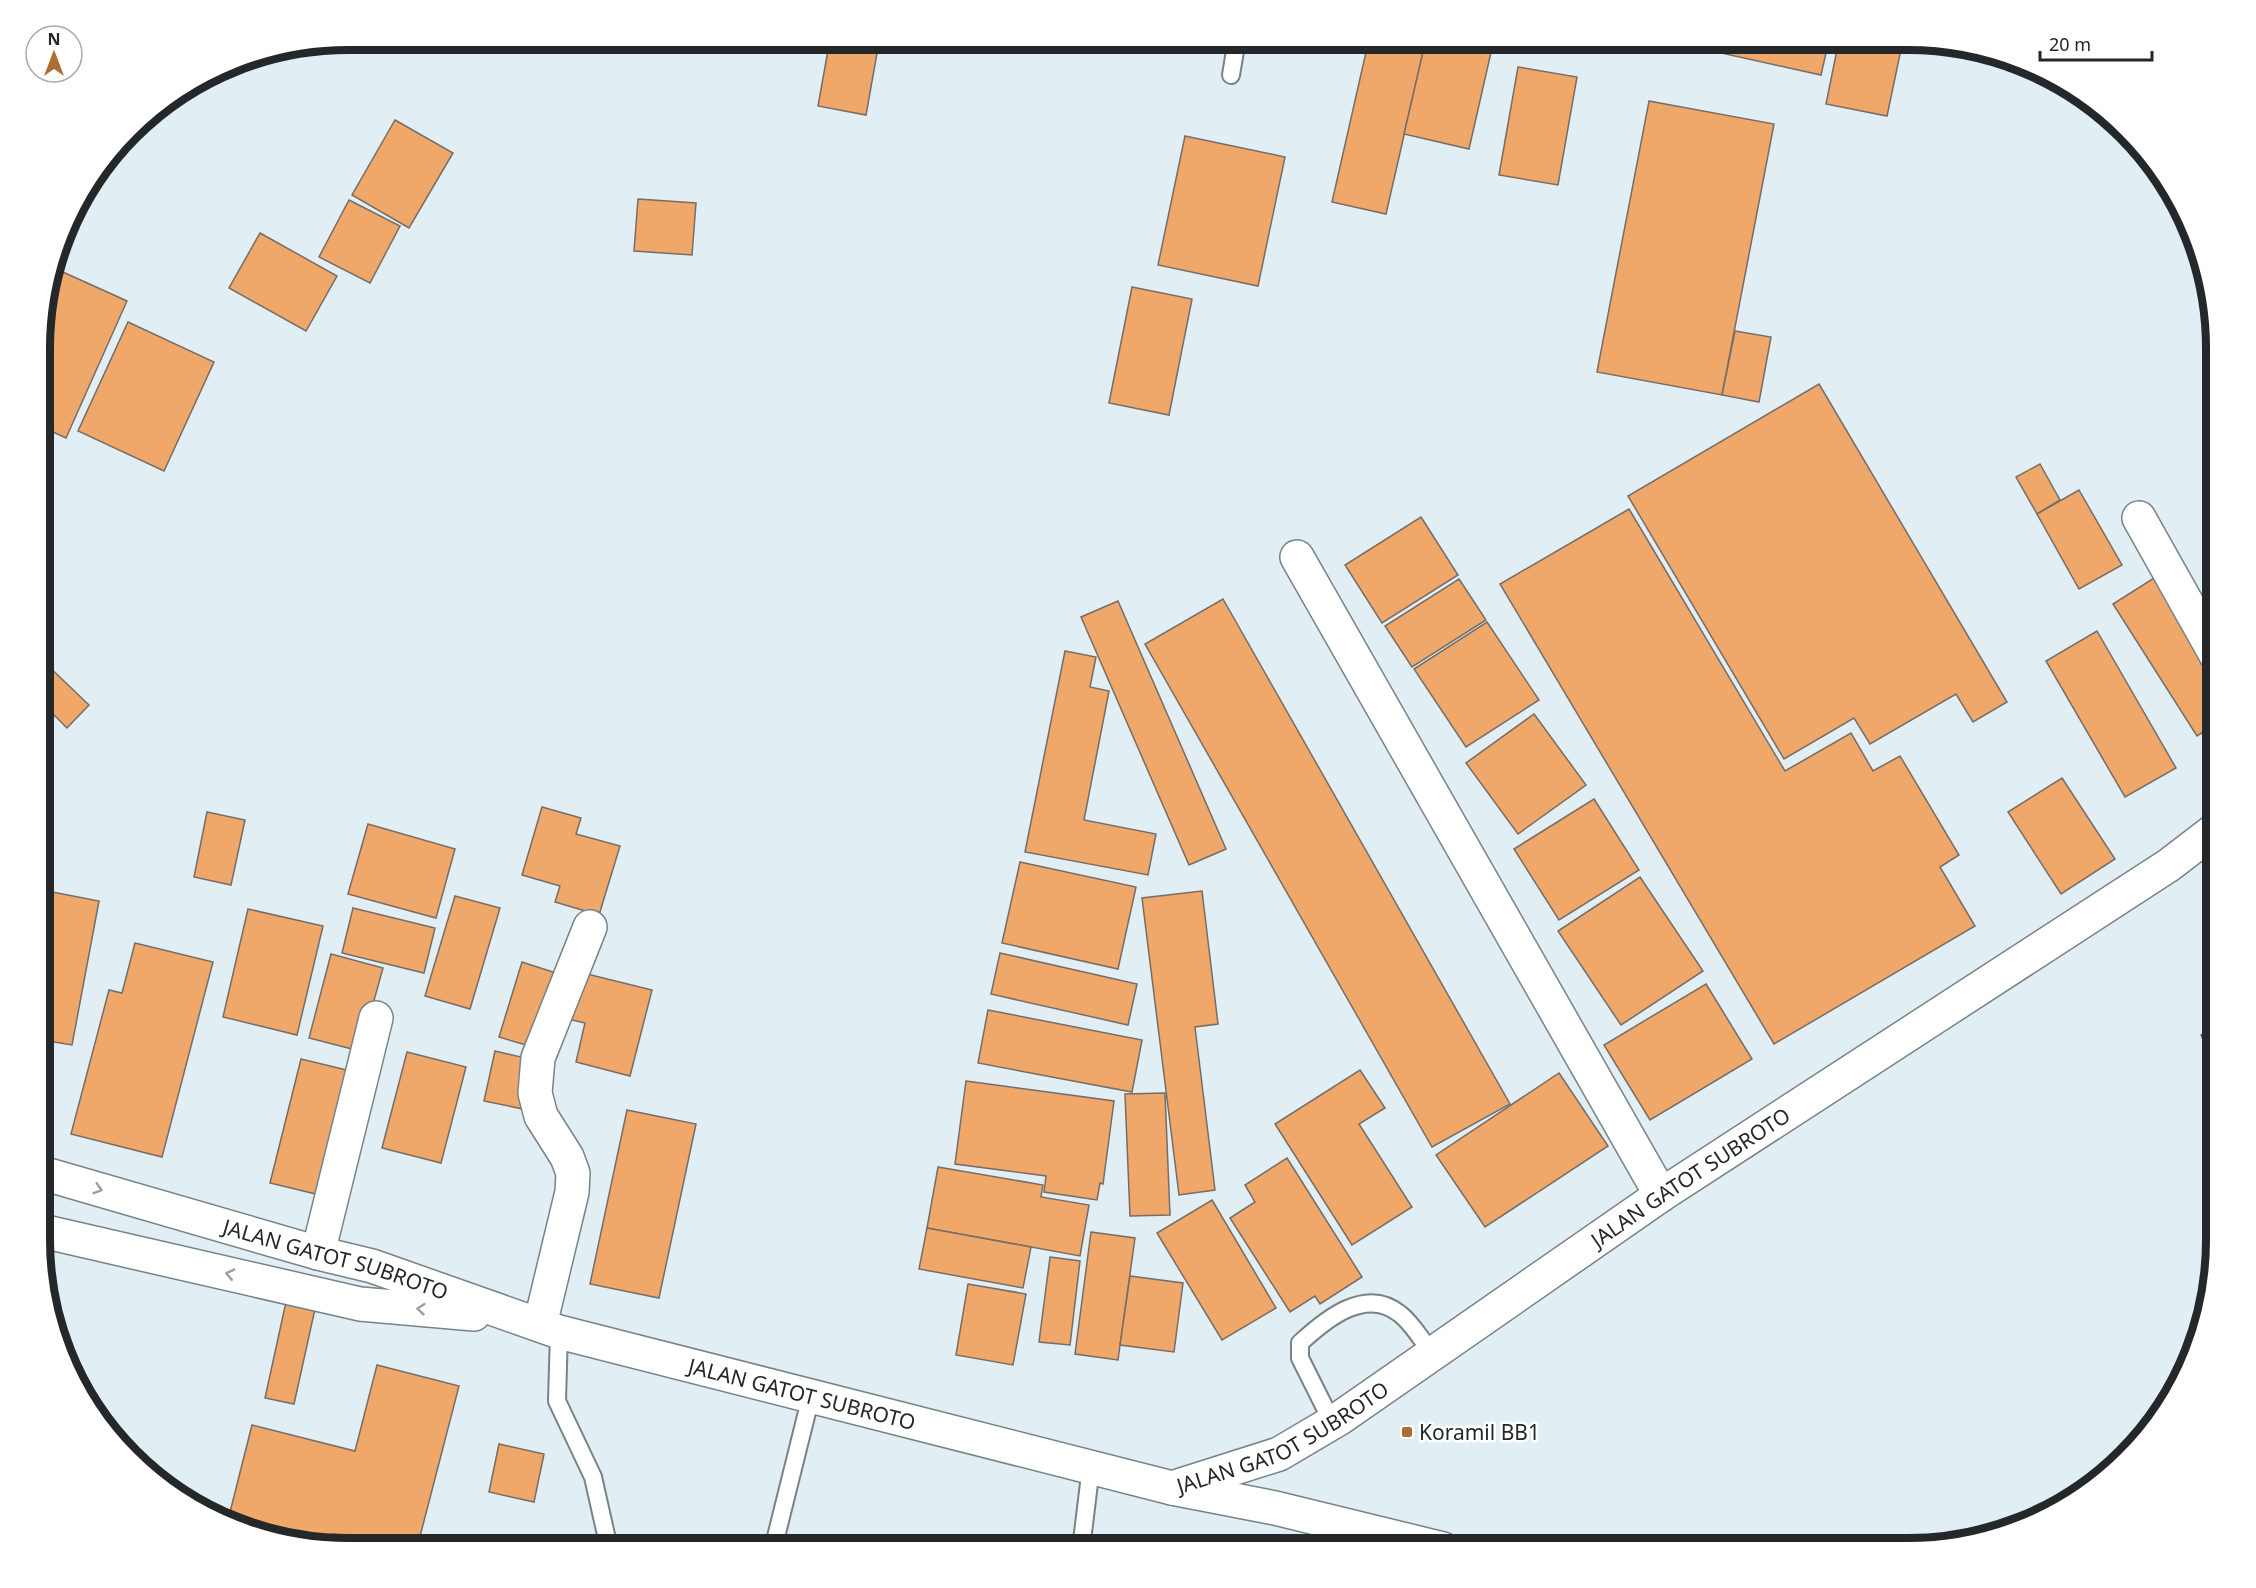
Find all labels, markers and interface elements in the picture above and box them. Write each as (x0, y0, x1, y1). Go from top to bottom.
north arrow (24, 24, 84, 84)
scale bar (2040, 24, 2152, 62)
text: N (47, 28, 61, 50)
text: 20 m (2049, 32, 2091, 56)
street label: JALAN GATOT SUBROTO (1584, 1101, 1795, 1255)
one-way arrow (92, 1182, 103, 1194)
street label: JALAN GATOT SUBROTO (218, 1212, 452, 1306)
one-way arrow (225, 1268, 235, 1281)
one-way arrow (416, 1303, 425, 1316)
street label: JALAN GATOT SUBROTO (683, 1351, 919, 1436)
street label: JALAN GATOT SUBROTO (1171, 1375, 1394, 1500)
place label: Koramil BB1 (1419, 1418, 1540, 1446)
marker: Koramil BB1 (1400, 1425, 1414, 1439)

